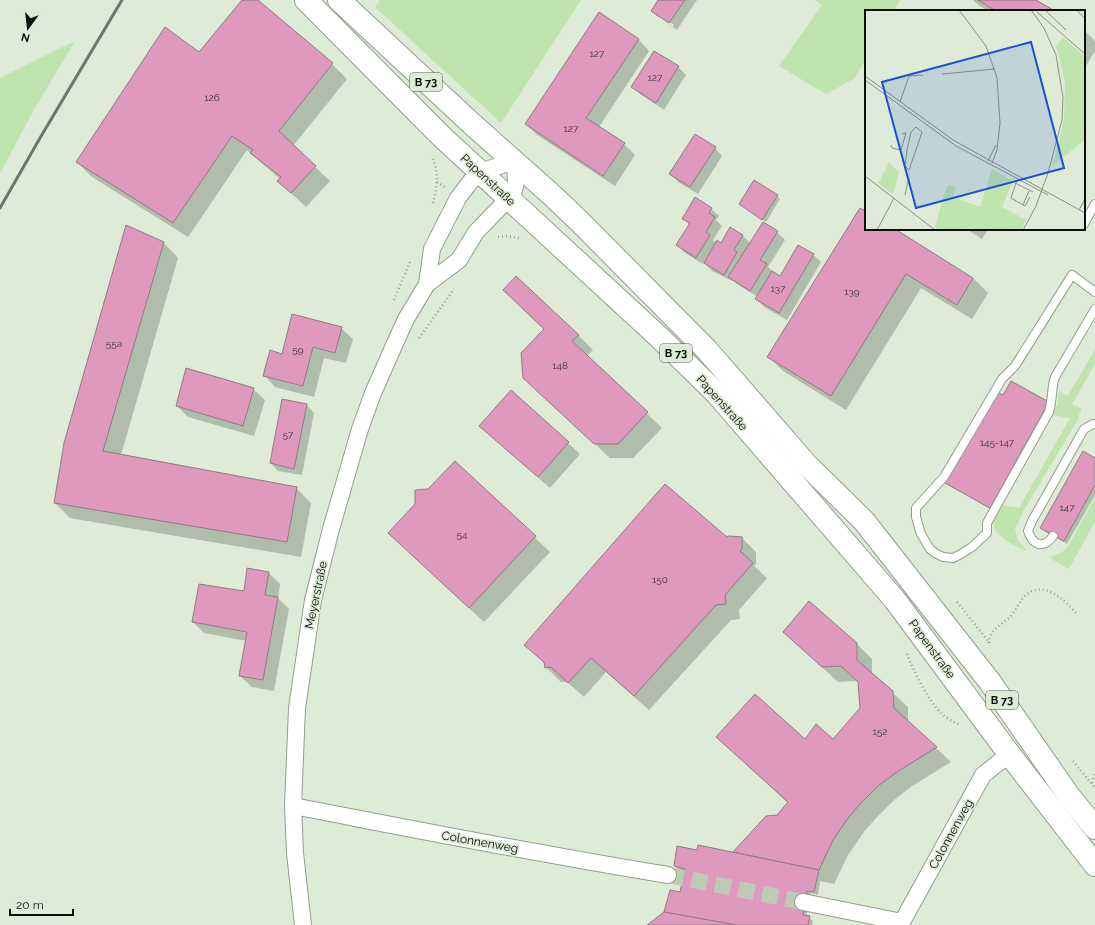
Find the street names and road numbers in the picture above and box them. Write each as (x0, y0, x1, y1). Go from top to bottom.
road number: B 73 (410, 73, 442, 91)
street label: Papenstraße (458, 151, 518, 209)
road number: B 73 (660, 344, 692, 362)
street label: Papenstraße (694, 372, 750, 434)
street label: Meyerstraße (302, 560, 330, 630)
street label: Papenstraße (906, 617, 958, 681)
road number: B 73 (986, 691, 1018, 709)
street label: Colonnenweg (926, 797, 976, 871)
street label: Colonnenweg (441, 828, 519, 856)

